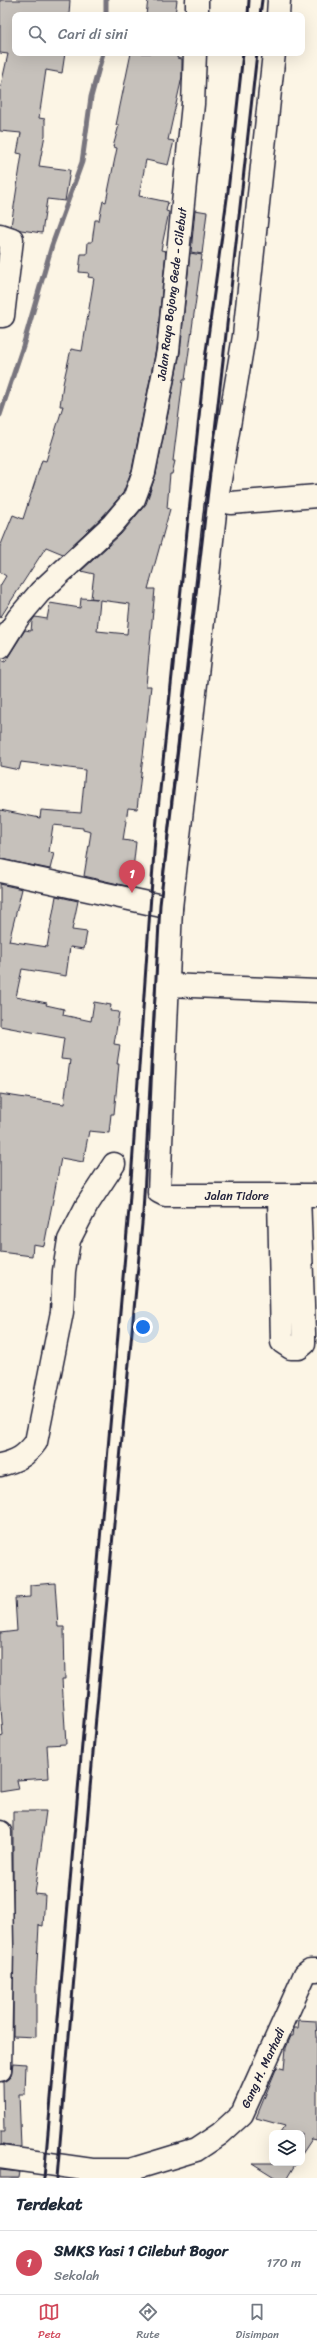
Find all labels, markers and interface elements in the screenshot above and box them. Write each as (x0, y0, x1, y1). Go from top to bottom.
search box (12, 12, 305, 56)
text: Cari di sini (58, 21, 128, 47)
icon: search (26, 23, 48, 45)
street label: Jalan Raya Bojong Gede - Cilebut (150, 205, 194, 383)
pin: 1 (119, 860, 145, 893)
street label: Jalan Tidore (204, 1185, 269, 1207)
your location (133, 1317, 153, 1337)
street label: Gang H. Marhadi (235, 2023, 292, 2112)
map controls (269, 2130, 305, 2166)
button: layers (269, 2130, 305, 2166)
text: Terdekat (16, 2189, 82, 2219)
text: SMKS Yasi 1 Cilebut Bogor (54, 2238, 228, 2264)
text: 1 (26, 2251, 32, 2274)
text: 170 m (266, 2251, 301, 2274)
text: Sekolah (54, 2264, 99, 2287)
tab: Peta (38, 2301, 61, 2344)
tab: Rute (137, 2301, 160, 2344)
tab: Disimpan (236, 2301, 279, 2344)

